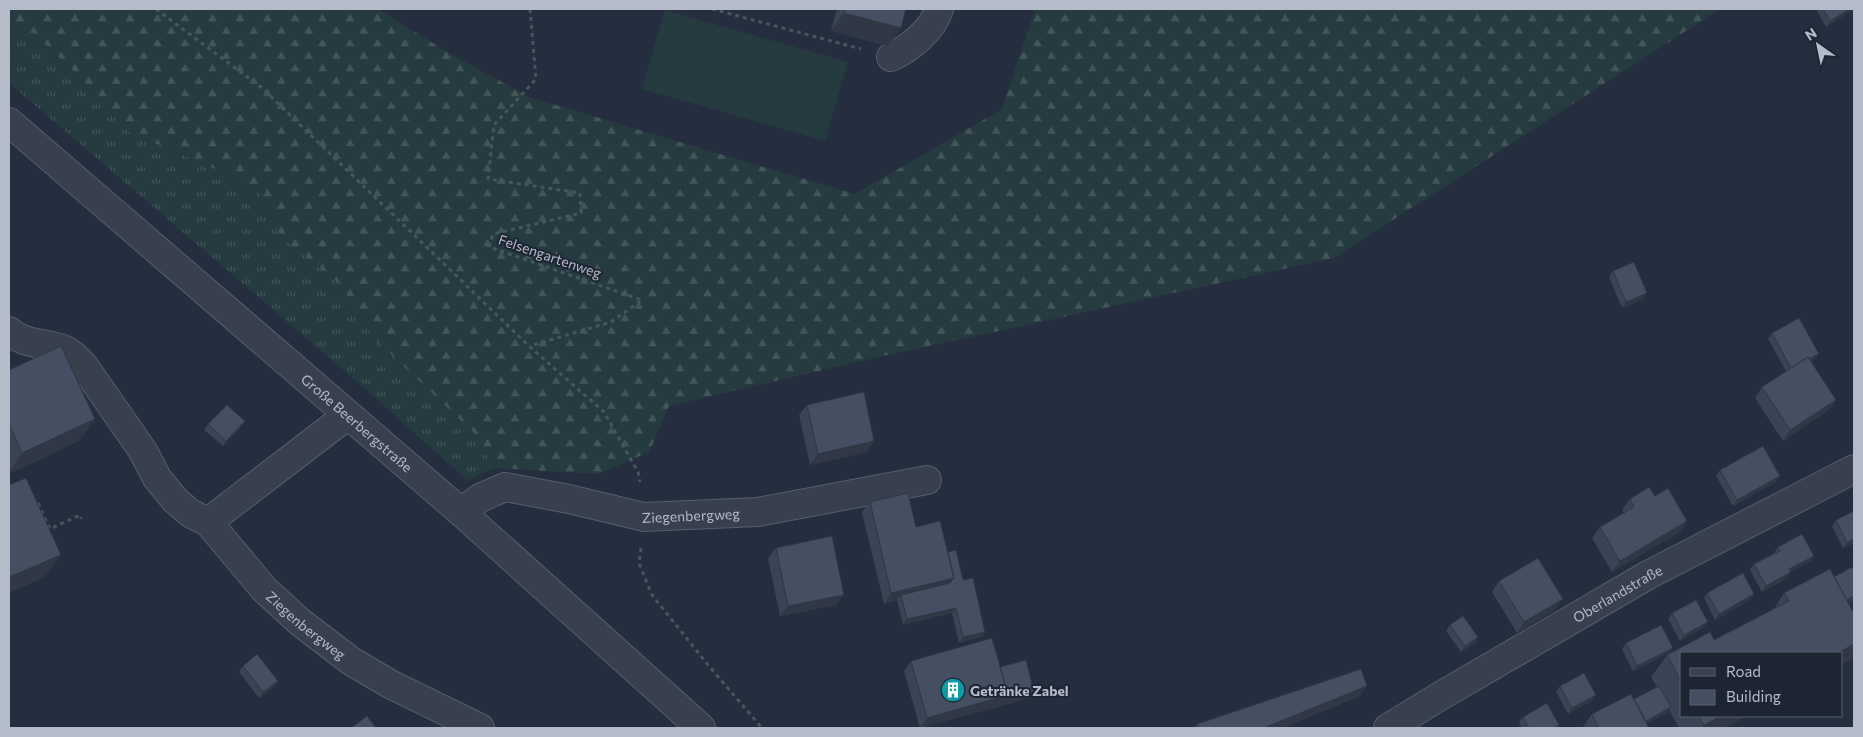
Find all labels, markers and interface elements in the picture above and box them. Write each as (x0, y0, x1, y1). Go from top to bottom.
north arrow (1793, 20, 1843, 70)
text: N (1802, 24, 1820, 44)
street label: Felsengartenweg (496, 230, 604, 282)
street label: Große Beerbergstraße (298, 370, 416, 475)
street label: Ziegenbergweg (641, 504, 741, 526)
street label: Oberlandstraße (1569, 561, 1665, 626)
street label: Ziegenbergweg (263, 587, 350, 663)
legend (1680, 652, 1843, 717)
text: Road (1726, 662, 1761, 680)
building icon: Getränke Zabel (940, 677, 966, 703)
place label: Getränke Zabel (970, 682, 1069, 699)
text: Building (1726, 687, 1781, 705)

